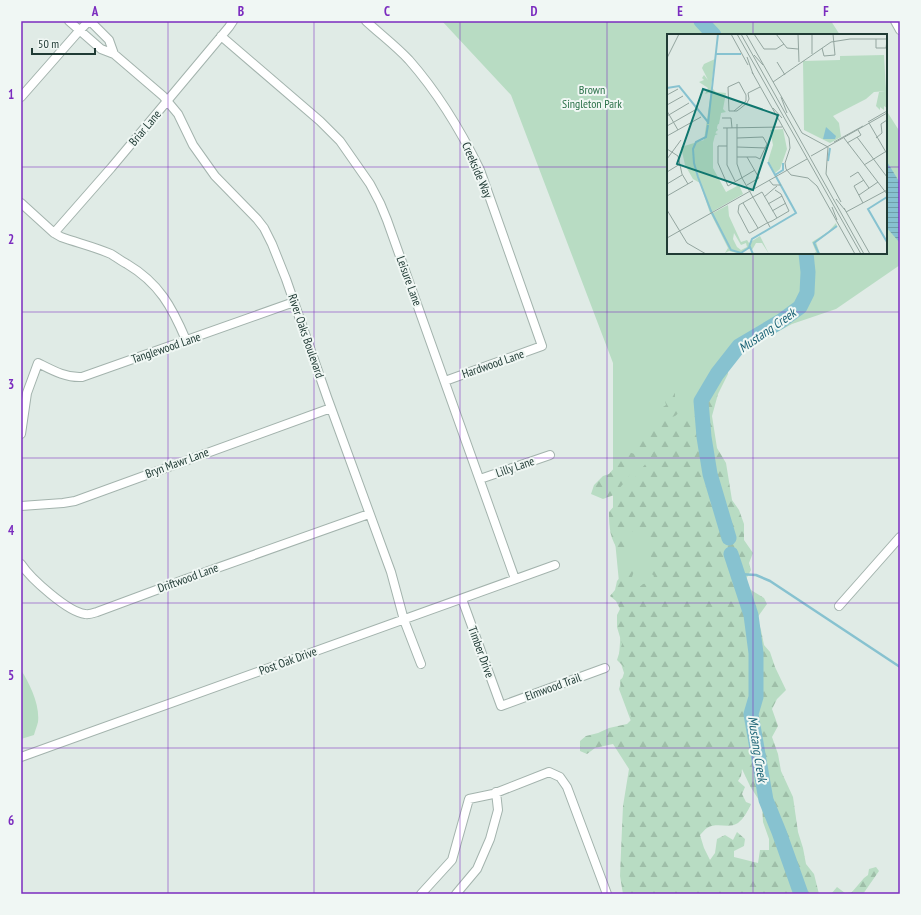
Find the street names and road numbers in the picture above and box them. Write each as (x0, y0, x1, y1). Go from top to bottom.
street label: Briar Lane (125, 107, 164, 149)
street label: Creekside Way (459, 140, 496, 200)
street label: Leisure Lane (394, 254, 425, 308)
street label: River Oaks Boulevard (285, 292, 328, 380)
street label: Tanglewood Lane (129, 329, 202, 366)
street label: Hardwood Lane (460, 346, 526, 381)
street label: Bryn Mawr Lane (143, 444, 211, 481)
street label: Lilly Lane (494, 453, 536, 480)
street label: Driftwood Lane (155, 560, 220, 595)
street label: Timber Drive (465, 624, 498, 680)
street label: Post Oak Drive (257, 643, 319, 678)
street label: Elmwood Trail (523, 669, 583, 704)

